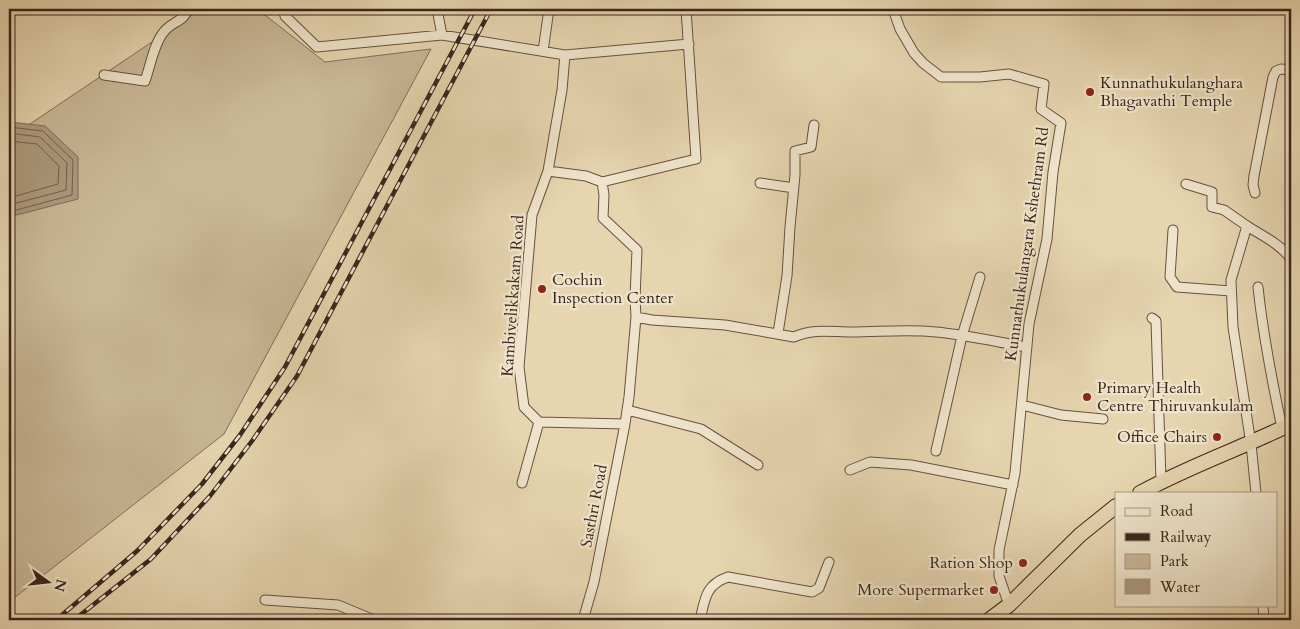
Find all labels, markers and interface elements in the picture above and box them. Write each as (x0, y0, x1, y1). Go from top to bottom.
place label: Kunnathukulanghara Bhagavathi Temple (1100, 72, 1243, 112)
marker: Kunnathukulanghara Bhagavathi Temple (1084, 86, 1096, 98)
street label: Kunnathukulangara Kshethram Rd (1000, 125, 1054, 362)
street label: Kambivelikkakam Road (496, 214, 530, 378)
place label: Cochin Inspection Center (552, 269, 673, 309)
marker: Cochin Inspection Center (536, 283, 548, 295)
place label: Primary Health Centre Thiruvankulam (1097, 377, 1254, 417)
marker: Primary Health Centre Thiruvankulam (1081, 391, 1093, 403)
place label: Office Chairs (1117, 426, 1207, 448)
marker: Office Chairs (1211, 431, 1223, 443)
street label: Sasthri Road (575, 462, 613, 549)
legend (1115, 492, 1278, 606)
text: Road (1160, 501, 1193, 521)
text: Railway (1160, 527, 1211, 547)
text: Park (1160, 551, 1189, 571)
place label: Ration Shop (929, 552, 1013, 574)
north arrow (22, 556, 72, 606)
marker: Ration Shop (1017, 557, 1029, 569)
text: N (49, 577, 71, 594)
text: Water (1159, 577, 1201, 597)
place label: More Supermarket (857, 579, 984, 601)
marker: More Supermarket (988, 584, 1000, 596)

